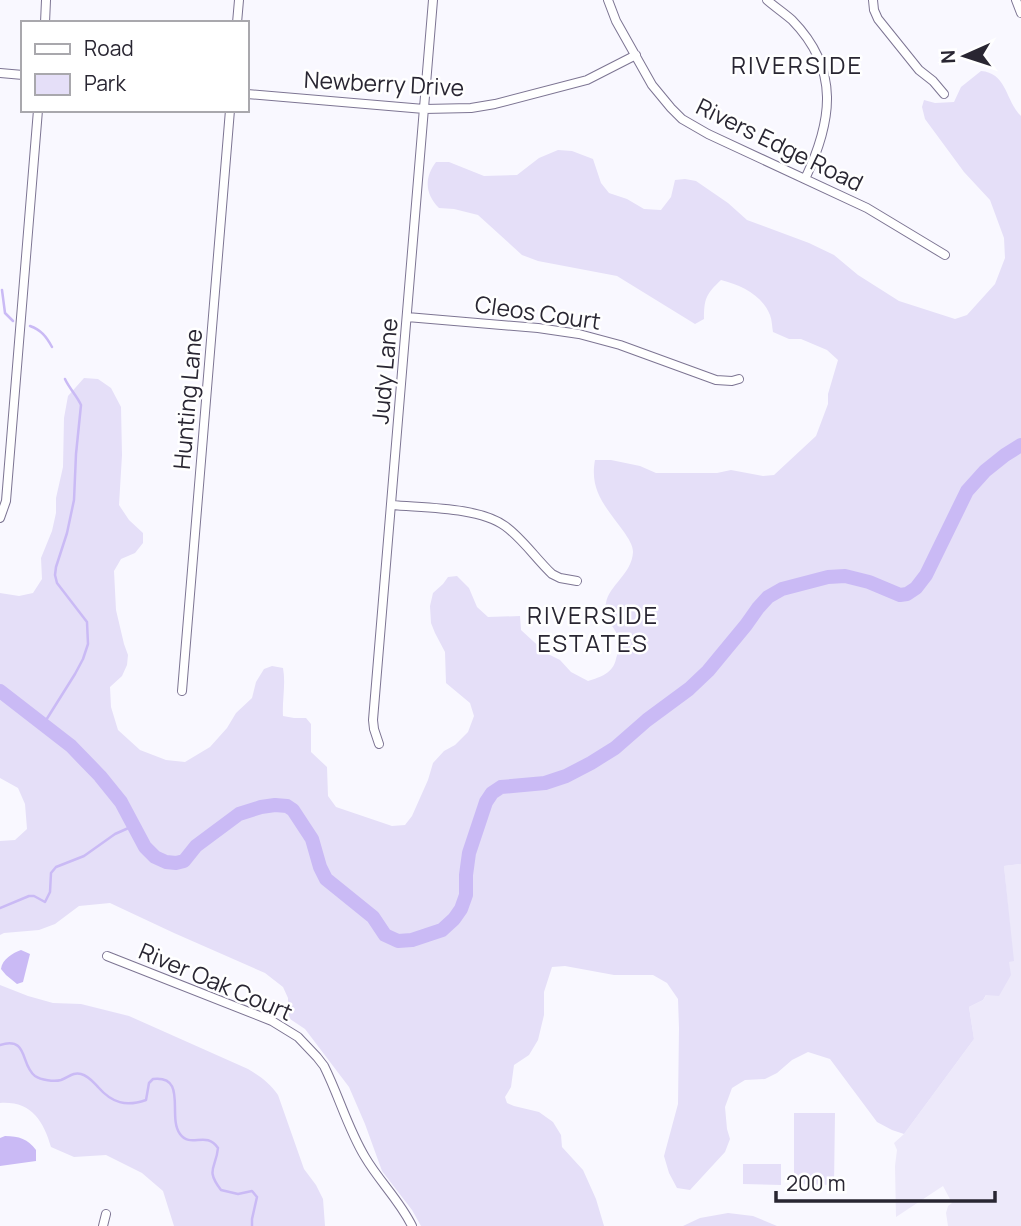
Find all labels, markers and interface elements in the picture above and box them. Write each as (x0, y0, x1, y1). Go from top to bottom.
legend (21, 21, 248, 112)
north arrow (930, 21, 1000, 91)
text: Road (84, 34, 134, 62)
district label: RIVERSIDE (731, 48, 863, 81)
text: N (935, 49, 961, 64)
street label: Newberry Drive (303, 63, 465, 103)
text: Park (84, 69, 126, 97)
street label: Rivers Edge Road (691, 90, 869, 198)
street label: Cleos Court (473, 287, 603, 337)
street label: Judy Lane (363, 317, 405, 425)
street label: Hunting Lane (165, 327, 209, 471)
district label: RIVERSIDE ESTATES (527, 598, 659, 659)
street label: River Oak Court (134, 934, 298, 1028)
scale bar (776, 1160, 995, 1204)
text: 200 m (786, 1169, 846, 1197)

